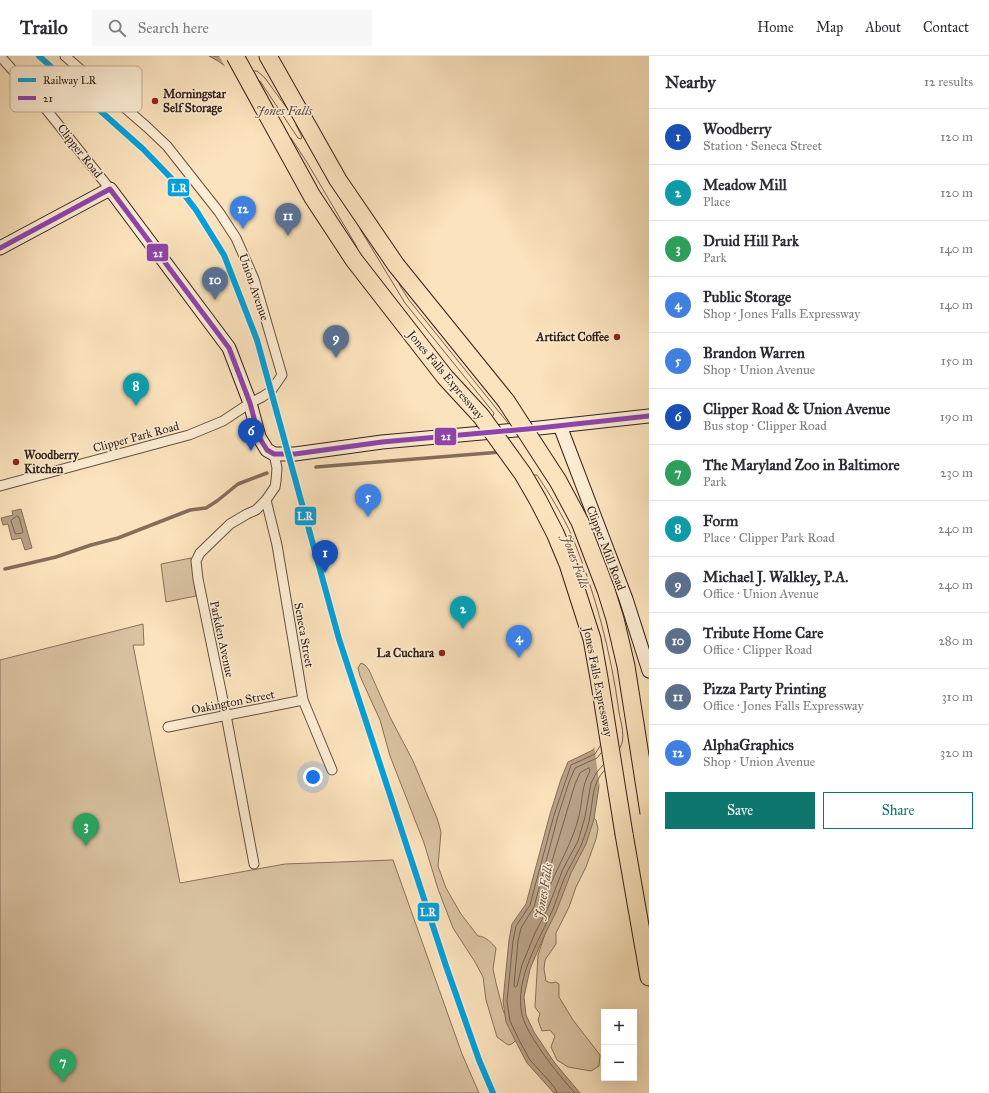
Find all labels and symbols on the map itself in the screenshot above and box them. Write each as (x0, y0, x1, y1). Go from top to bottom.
legend (10, 66, 142, 112)
text: Railway LR (43, 74, 97, 87)
place label: Morningstar Self Storage (163, 87, 226, 116)
text: 21 (43, 92, 53, 105)
marker: Morningstar Self Storage (150, 96, 160, 106)
water label: Jones Falls (255, 103, 312, 119)
street label: Clipper Road (55, 121, 105, 181)
line badge: LR (167, 178, 190, 197)
text: LR (171, 182, 188, 195)
pin: 12 (230, 196, 256, 229)
pin: 11 (275, 203, 301, 236)
line badge: 21 (146, 243, 169, 262)
text: 21 (153, 247, 164, 260)
street label: Union Avenue (236, 252, 272, 322)
pin: 10 (202, 267, 228, 300)
pin: 9 (323, 325, 349, 358)
street label: Jones Falls Expressway (403, 326, 487, 423)
place label: Artifact Coffee (535, 330, 609, 344)
marker: Artifact Coffee (612, 332, 622, 342)
pin: 8 (123, 373, 149, 406)
pin: 6 (238, 418, 264, 451)
street label: Clipper Park Road (91, 419, 181, 455)
line badge: 21 (434, 427, 457, 446)
text: 21 (441, 430, 452, 443)
place label: Woodberry Kitchen (24, 448, 80, 476)
marker: Woodberry Kitchen (11, 457, 21, 467)
pin: 5 (355, 484, 381, 517)
street label: Clipper Mill Road (583, 504, 629, 592)
line badge: LR (294, 506, 317, 526)
text: LR (297, 510, 314, 523)
water label: Jones Falls (558, 531, 592, 591)
pin: 1 (312, 540, 338, 573)
pin: 2 (450, 596, 476, 629)
street label: Parkden Avenue (207, 600, 237, 678)
street label: Seneca Street (291, 601, 317, 669)
street label: Jones Falls Expressway (579, 624, 616, 739)
pin: 4 (506, 625, 532, 658)
place label: La Cuchara (377, 646, 435, 660)
marker: La Cuchara (437, 648, 447, 658)
street label: Oakington Street (190, 687, 277, 718)
your location (303, 767, 323, 787)
pin: 3 (73, 813, 99, 846)
water label: Jones Falls (531, 862, 557, 921)
line badge: LR (417, 902, 440, 922)
text: LR (420, 906, 437, 919)
pin: 7 (50, 1049, 76, 1082)

